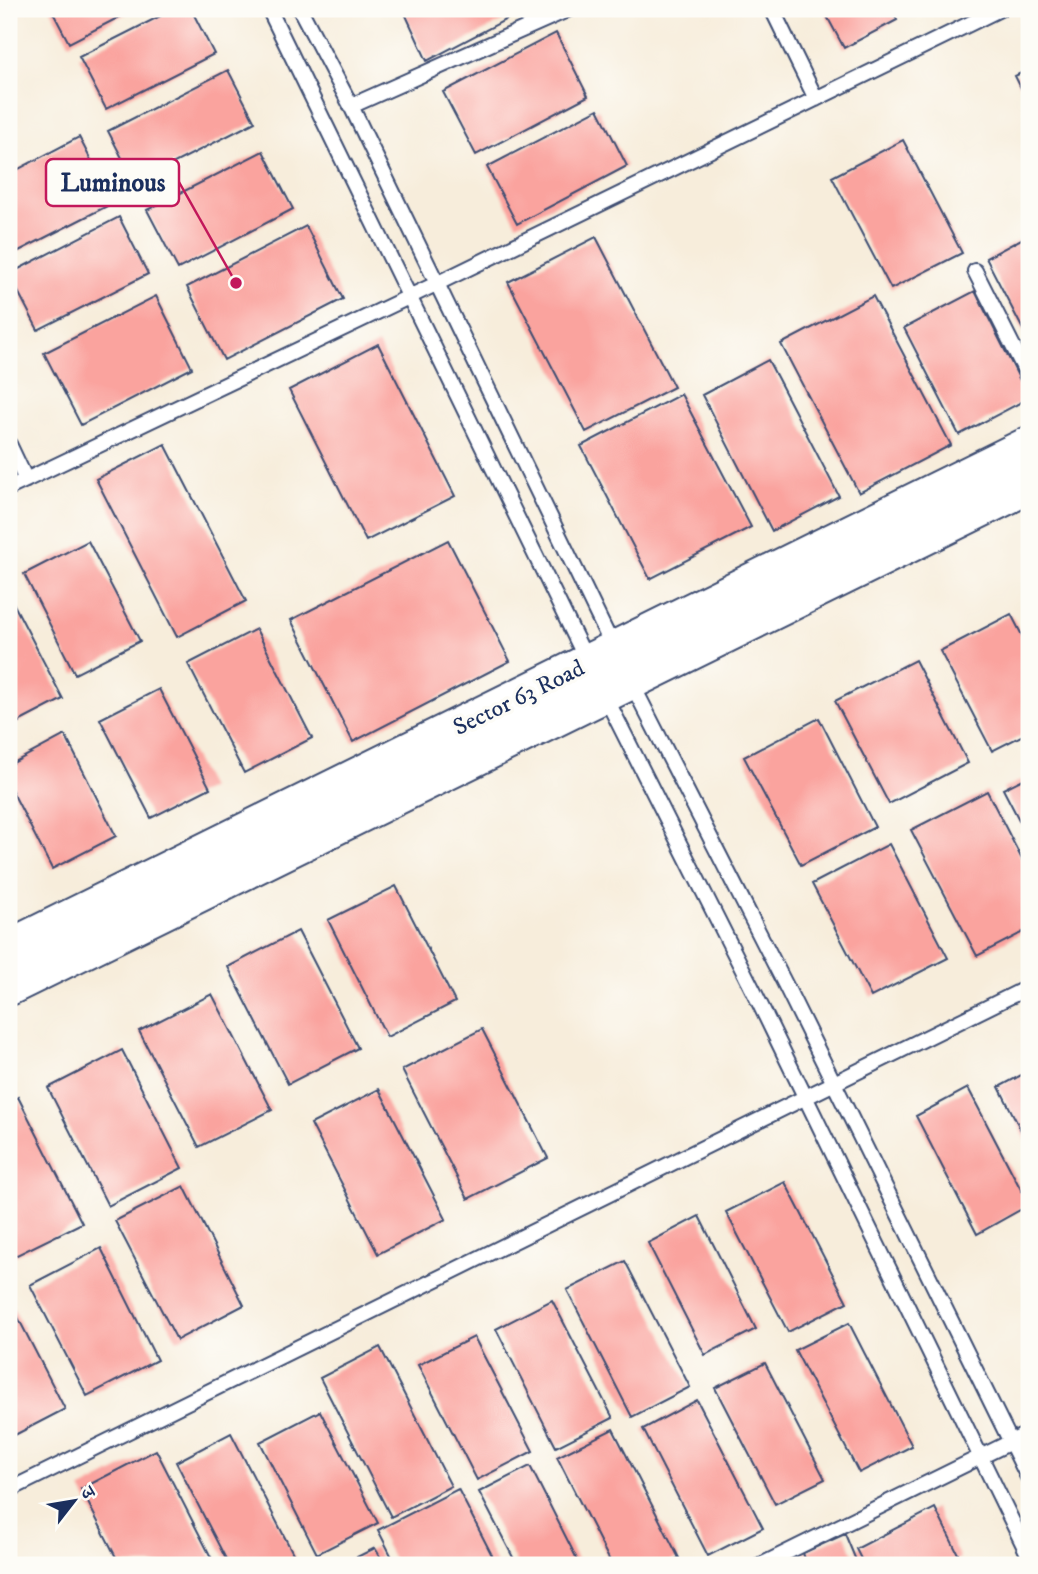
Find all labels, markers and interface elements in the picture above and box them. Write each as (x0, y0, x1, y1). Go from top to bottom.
callout: Luminous (46, 159, 179, 206)
text: Luminous (61, 167, 166, 200)
street label: Sector 63 Road (448, 653, 590, 743)
north arrow (38, 1466, 108, 1536)
text: उ (74, 1481, 100, 1504)

